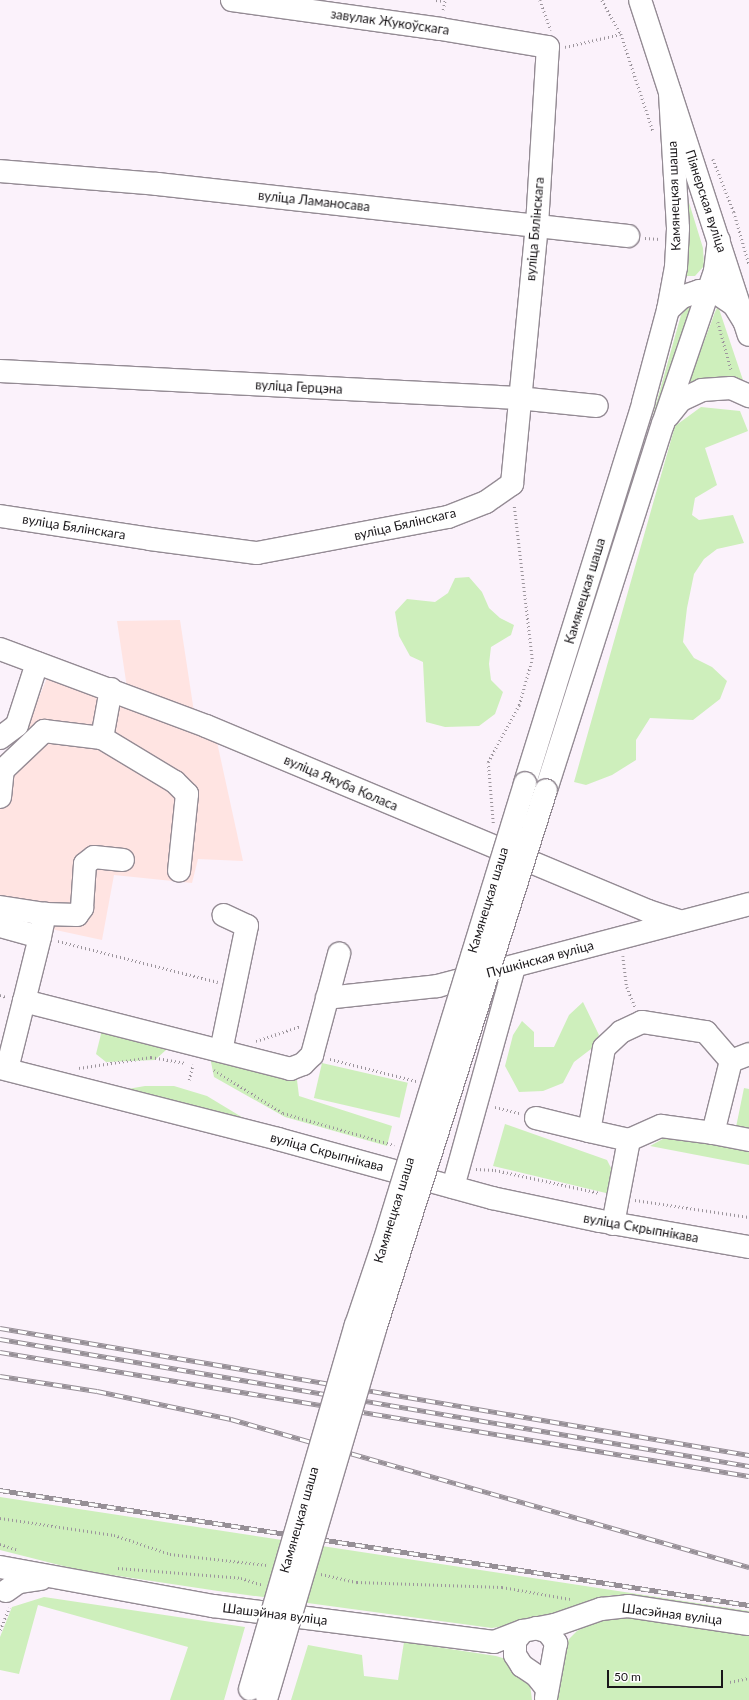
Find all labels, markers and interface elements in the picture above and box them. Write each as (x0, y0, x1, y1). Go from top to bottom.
street label: завулак Жукоўскага (330, 6, 450, 38)
street label: Камянецкая шаша (664, 141, 684, 251)
street label: Піянерская вуліца (682, 148, 730, 254)
street label: вуліца Бялінскага (523, 176, 547, 282)
street label: вуліца Ламаносава (257, 187, 371, 215)
street label: вуліца Герцэна (255, 377, 343, 397)
street label: вуліца Бялінскага (352, 505, 458, 543)
street label: вуліца Бялінскага (21, 511, 127, 543)
street label: Камянецкая шаша (561, 536, 609, 646)
street label: вуліца Якуба Коласа (282, 752, 400, 814)
street label: Камянецкая шаша (464, 845, 512, 955)
street label: Пушкінская вуліца (485, 937, 595, 981)
street label: вуліца Скрыпнікава (269, 1129, 385, 1175)
street label: Камянецкая шаша (370, 1155, 418, 1265)
street label: вуліца Скрыпнікава (582, 1210, 700, 1246)
street label: Камянецкая шаша (276, 1465, 322, 1575)
street label: Шашэйная вуліца (222, 1600, 328, 1628)
street label: Шасэйная вуліца (621, 1600, 723, 1628)
scale bar (609, 1662, 725, 1688)
text: 50 m (614, 1669, 641, 1684)

